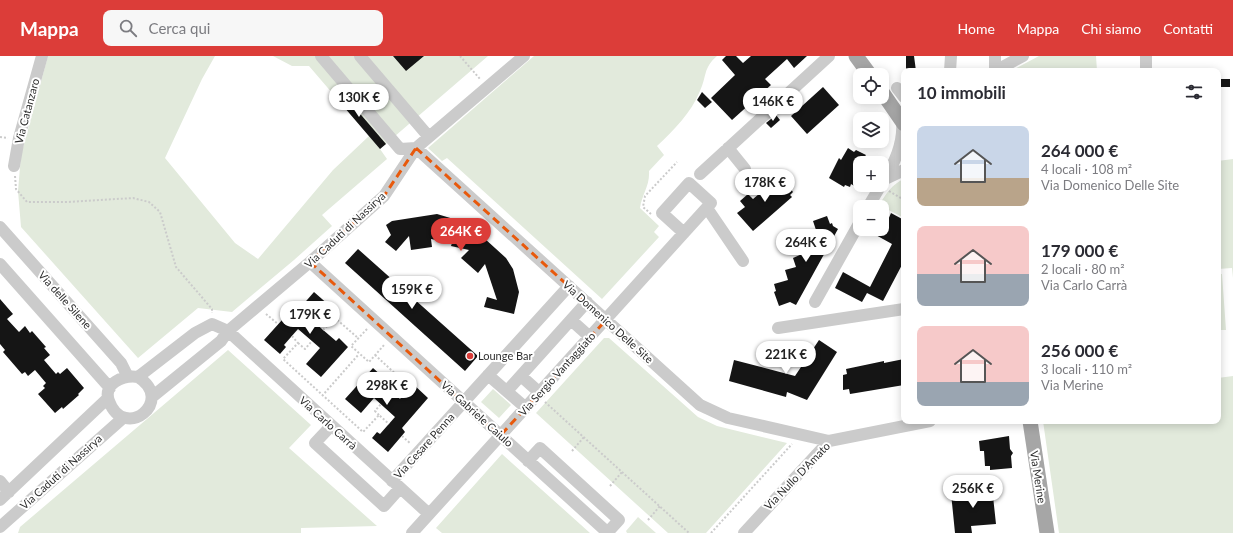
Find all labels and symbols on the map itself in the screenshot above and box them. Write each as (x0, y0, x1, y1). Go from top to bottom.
street label: Via Catanzaro (12, 77, 41, 145)
pin: 130K € (326, 84, 392, 118)
pin: 146K € (740, 88, 806, 122)
pin: 178K € (732, 169, 798, 203)
street label: Via Caduti di Nassirya (302, 189, 388, 270)
pin: 264K € (428, 218, 494, 252)
pin: 264K € (773, 229, 839, 263)
street label: Via delle Silene (36, 268, 95, 331)
pin: 159K € (379, 276, 445, 310)
street label: Via Domenico Delle Site (561, 278, 656, 366)
pin: 179K € (277, 301, 343, 335)
street label: Via Sergio Vantaggiato (516, 329, 598, 418)
pin: 221K € (753, 341, 819, 375)
place label: Lounge Bar (478, 349, 533, 362)
marker: Lounge Bar (465, 351, 475, 361)
pin: 298K € (354, 372, 420, 406)
street label: Via Gabriele Caiulo (439, 378, 516, 449)
street label: Via Carlo Carrà (297, 393, 360, 452)
street label: Via Cesare Penna (391, 410, 457, 481)
street label: Via Caduti di Nassirya (17, 431, 104, 512)
street label: Via Nullo D'Amato (761, 439, 832, 512)
street label: Via Merine (1028, 450, 1049, 504)
pin: 256K € (940, 475, 1006, 509)

